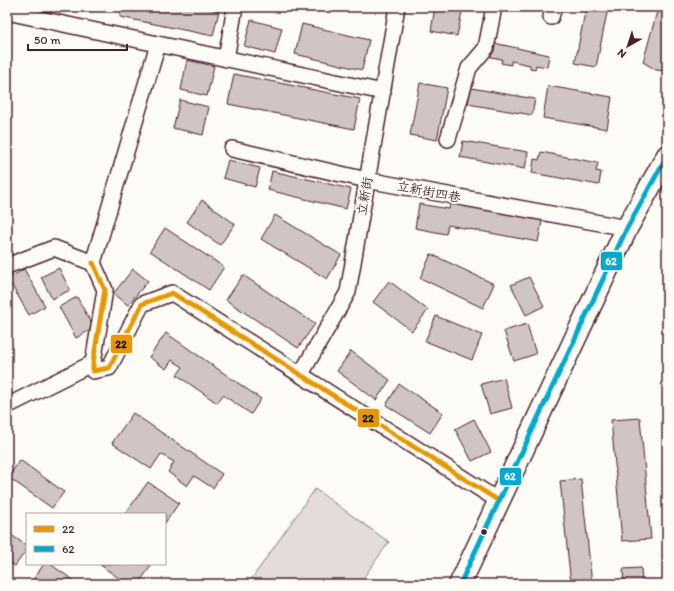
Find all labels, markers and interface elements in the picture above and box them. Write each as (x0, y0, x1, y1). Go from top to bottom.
scale bar (28, 26, 127, 52)
north arrow (608, 26, 648, 66)
text: 50 m (34, 33, 60, 47)
text: N (615, 46, 629, 61)
street label: 立新街 (354, 176, 375, 217)
street label: 立新街四巷 (396, 178, 462, 205)
line badge: 62 (600, 251, 623, 271)
text: 62 (605, 255, 617, 268)
line badge: 22 (110, 334, 133, 354)
text: 22 (115, 338, 127, 351)
line badge: 22 (357, 408, 380, 428)
text: 22 (362, 412, 374, 425)
line badge: 62 (499, 467, 522, 486)
text: 62 (504, 470, 516, 483)
legend (26, 513, 166, 565)
text: 22 (62, 522, 75, 536)
unlabelled marker (479, 527, 489, 537)
text: 62 (62, 542, 75, 556)

